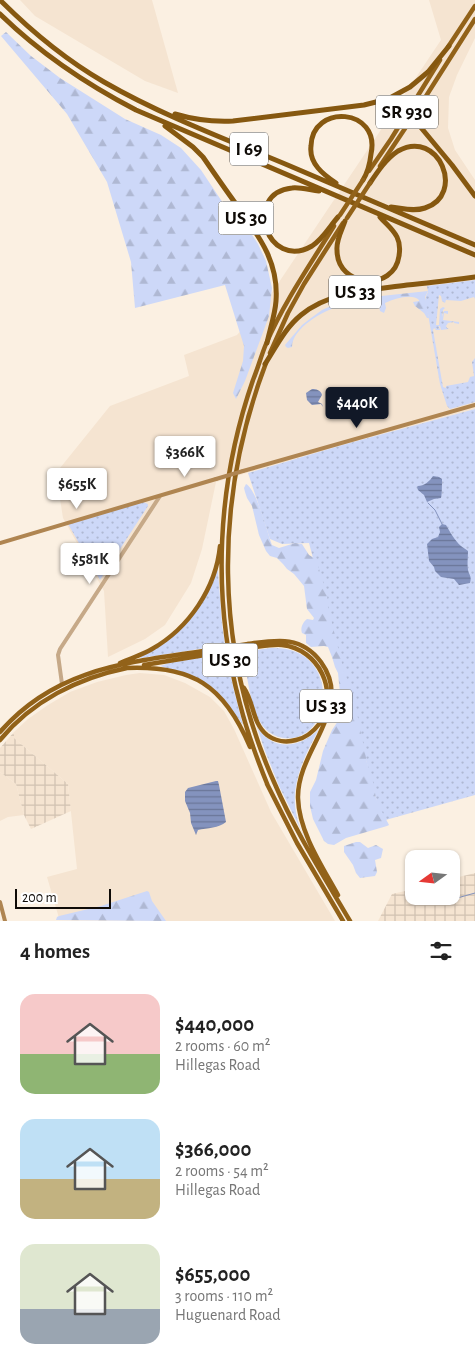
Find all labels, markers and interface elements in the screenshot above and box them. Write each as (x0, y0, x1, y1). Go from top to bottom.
road number: SR 930 (376, 95, 438, 128)
road number: I 69 (230, 132, 268, 166)
road number: US 30 (218, 202, 274, 234)
road number: US 33 (329, 276, 381, 308)
pin: $440K (322, 386, 392, 429)
text: $440K (337, 395, 377, 411)
pin: $366K (150, 436, 220, 478)
text: $366K (166, 444, 204, 460)
pin: $655K (42, 468, 112, 510)
text: $655K (58, 476, 96, 492)
pin: $581K (55, 542, 125, 585)
text: $581K (71, 551, 109, 567)
road number: US 30 (202, 644, 258, 676)
road number: US 33 (300, 689, 352, 722)
north arrow (405, 850, 460, 905)
map controls (405, 850, 460, 905)
scale bar (15, 886, 111, 909)
text: 200 m (22, 891, 57, 905)
icon: filters (427, 937, 455, 965)
text: 4 homes (20, 941, 90, 962)
icon: home (60, 1014, 120, 1074)
text: $440,000 (175, 1014, 254, 1035)
text: 2 rooms · 60 m² (175, 1038, 270, 1054)
text: Hillegas Road (175, 1057, 260, 1073)
icon: home (60, 1139, 120, 1199)
text: $366,000 (175, 1139, 251, 1160)
text: 2 rooms · 54 m² (175, 1163, 269, 1179)
text: Hillegas Road (175, 1182, 260, 1198)
icon: home (60, 1264, 120, 1324)
text: $655,000 (175, 1264, 250, 1285)
text: 3 rooms · 110 m² (175, 1288, 273, 1304)
text: Huguenard Road (175, 1307, 281, 1323)

